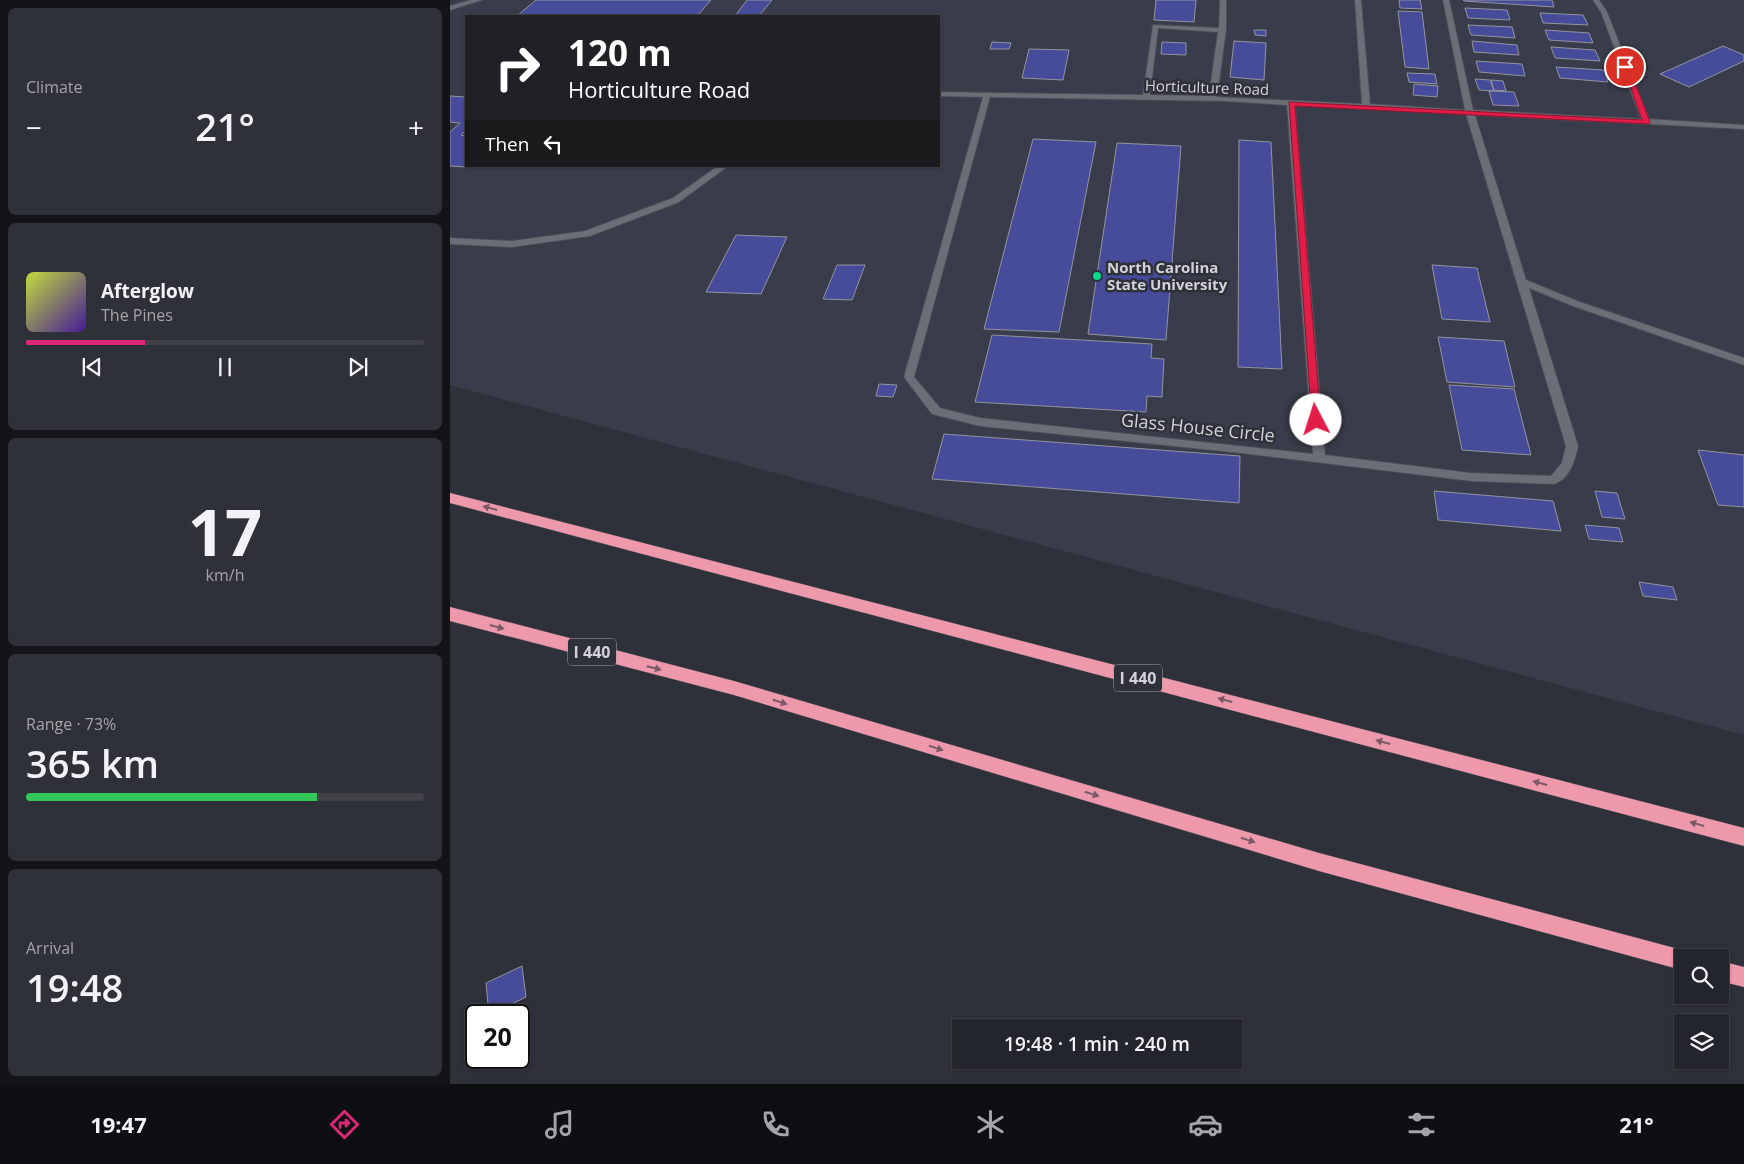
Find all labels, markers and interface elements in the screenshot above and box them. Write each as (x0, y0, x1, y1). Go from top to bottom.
text: 120 m (568, 29, 672, 76)
icon: right (485, 35, 550, 100)
pin (1604, 46, 1646, 88)
icon: arrive (1611, 53, 1639, 81)
text: Horticulture Road (568, 74, 750, 104)
street label: Horticulture Road (1145, 75, 1269, 99)
text: Climate (26, 76, 83, 98)
text: 21° (195, 100, 255, 152)
text: − (26, 108, 42, 146)
text: + (408, 108, 424, 146)
icon: left (539, 130, 567, 158)
text: Then (485, 131, 529, 157)
place label: North Carolina State University (1107, 257, 1228, 294)
marker: North Carolina State University (1091, 270, 1103, 282)
text: Afterglow (101, 278, 194, 304)
text: The Pines (101, 304, 173, 326)
icon: previous (78, 353, 106, 381)
icon: pause (211, 353, 239, 381)
icon: next (344, 353, 372, 381)
position arrow (1289, 393, 1341, 445)
street label: Glass House Circle (1120, 407, 1276, 447)
text: 17 (188, 487, 262, 575)
one-way arrow (483, 504, 498, 512)
text: km/h (206, 564, 244, 586)
one-way arrow (490, 623, 505, 631)
road number: I 440 (568, 638, 616, 666)
one-way arrow (647, 664, 662, 672)
road number: I 440 (1114, 664, 1162, 691)
one-way arrow (1218, 696, 1233, 704)
one-way arrow (773, 698, 788, 706)
text: Range · 73% (26, 713, 116, 735)
text: 365 km (26, 737, 159, 789)
one-way arrow (1375, 737, 1390, 745)
one-way arrow (929, 744, 944, 752)
one-way arrow (1532, 778, 1547, 786)
one-way arrow (1085, 791, 1100, 799)
one-way arrow (1689, 820, 1705, 828)
one-way arrow (1240, 837, 1255, 845)
text: Arrival (26, 937, 74, 959)
map controls (1674, 949, 1729, 1069)
button: search (1674, 949, 1729, 1004)
text: 19:48 (26, 961, 123, 1013)
speed limit sign: 20 (465, 1004, 530, 1069)
button: layers (1674, 1014, 1729, 1069)
text: 19:48 · 1 min · 240 m (1004, 1031, 1190, 1057)
icon: directions (327, 1107, 362, 1142)
icon: music (542, 1107, 577, 1142)
icon: phone (758, 1107, 793, 1142)
icon: climate (973, 1107, 1008, 1142)
icon: car (1188, 1107, 1223, 1142)
icon: filters (1404, 1107, 1439, 1142)
text: 19:47 (90, 1109, 147, 1139)
text: 21° (1619, 1109, 1654, 1139)

